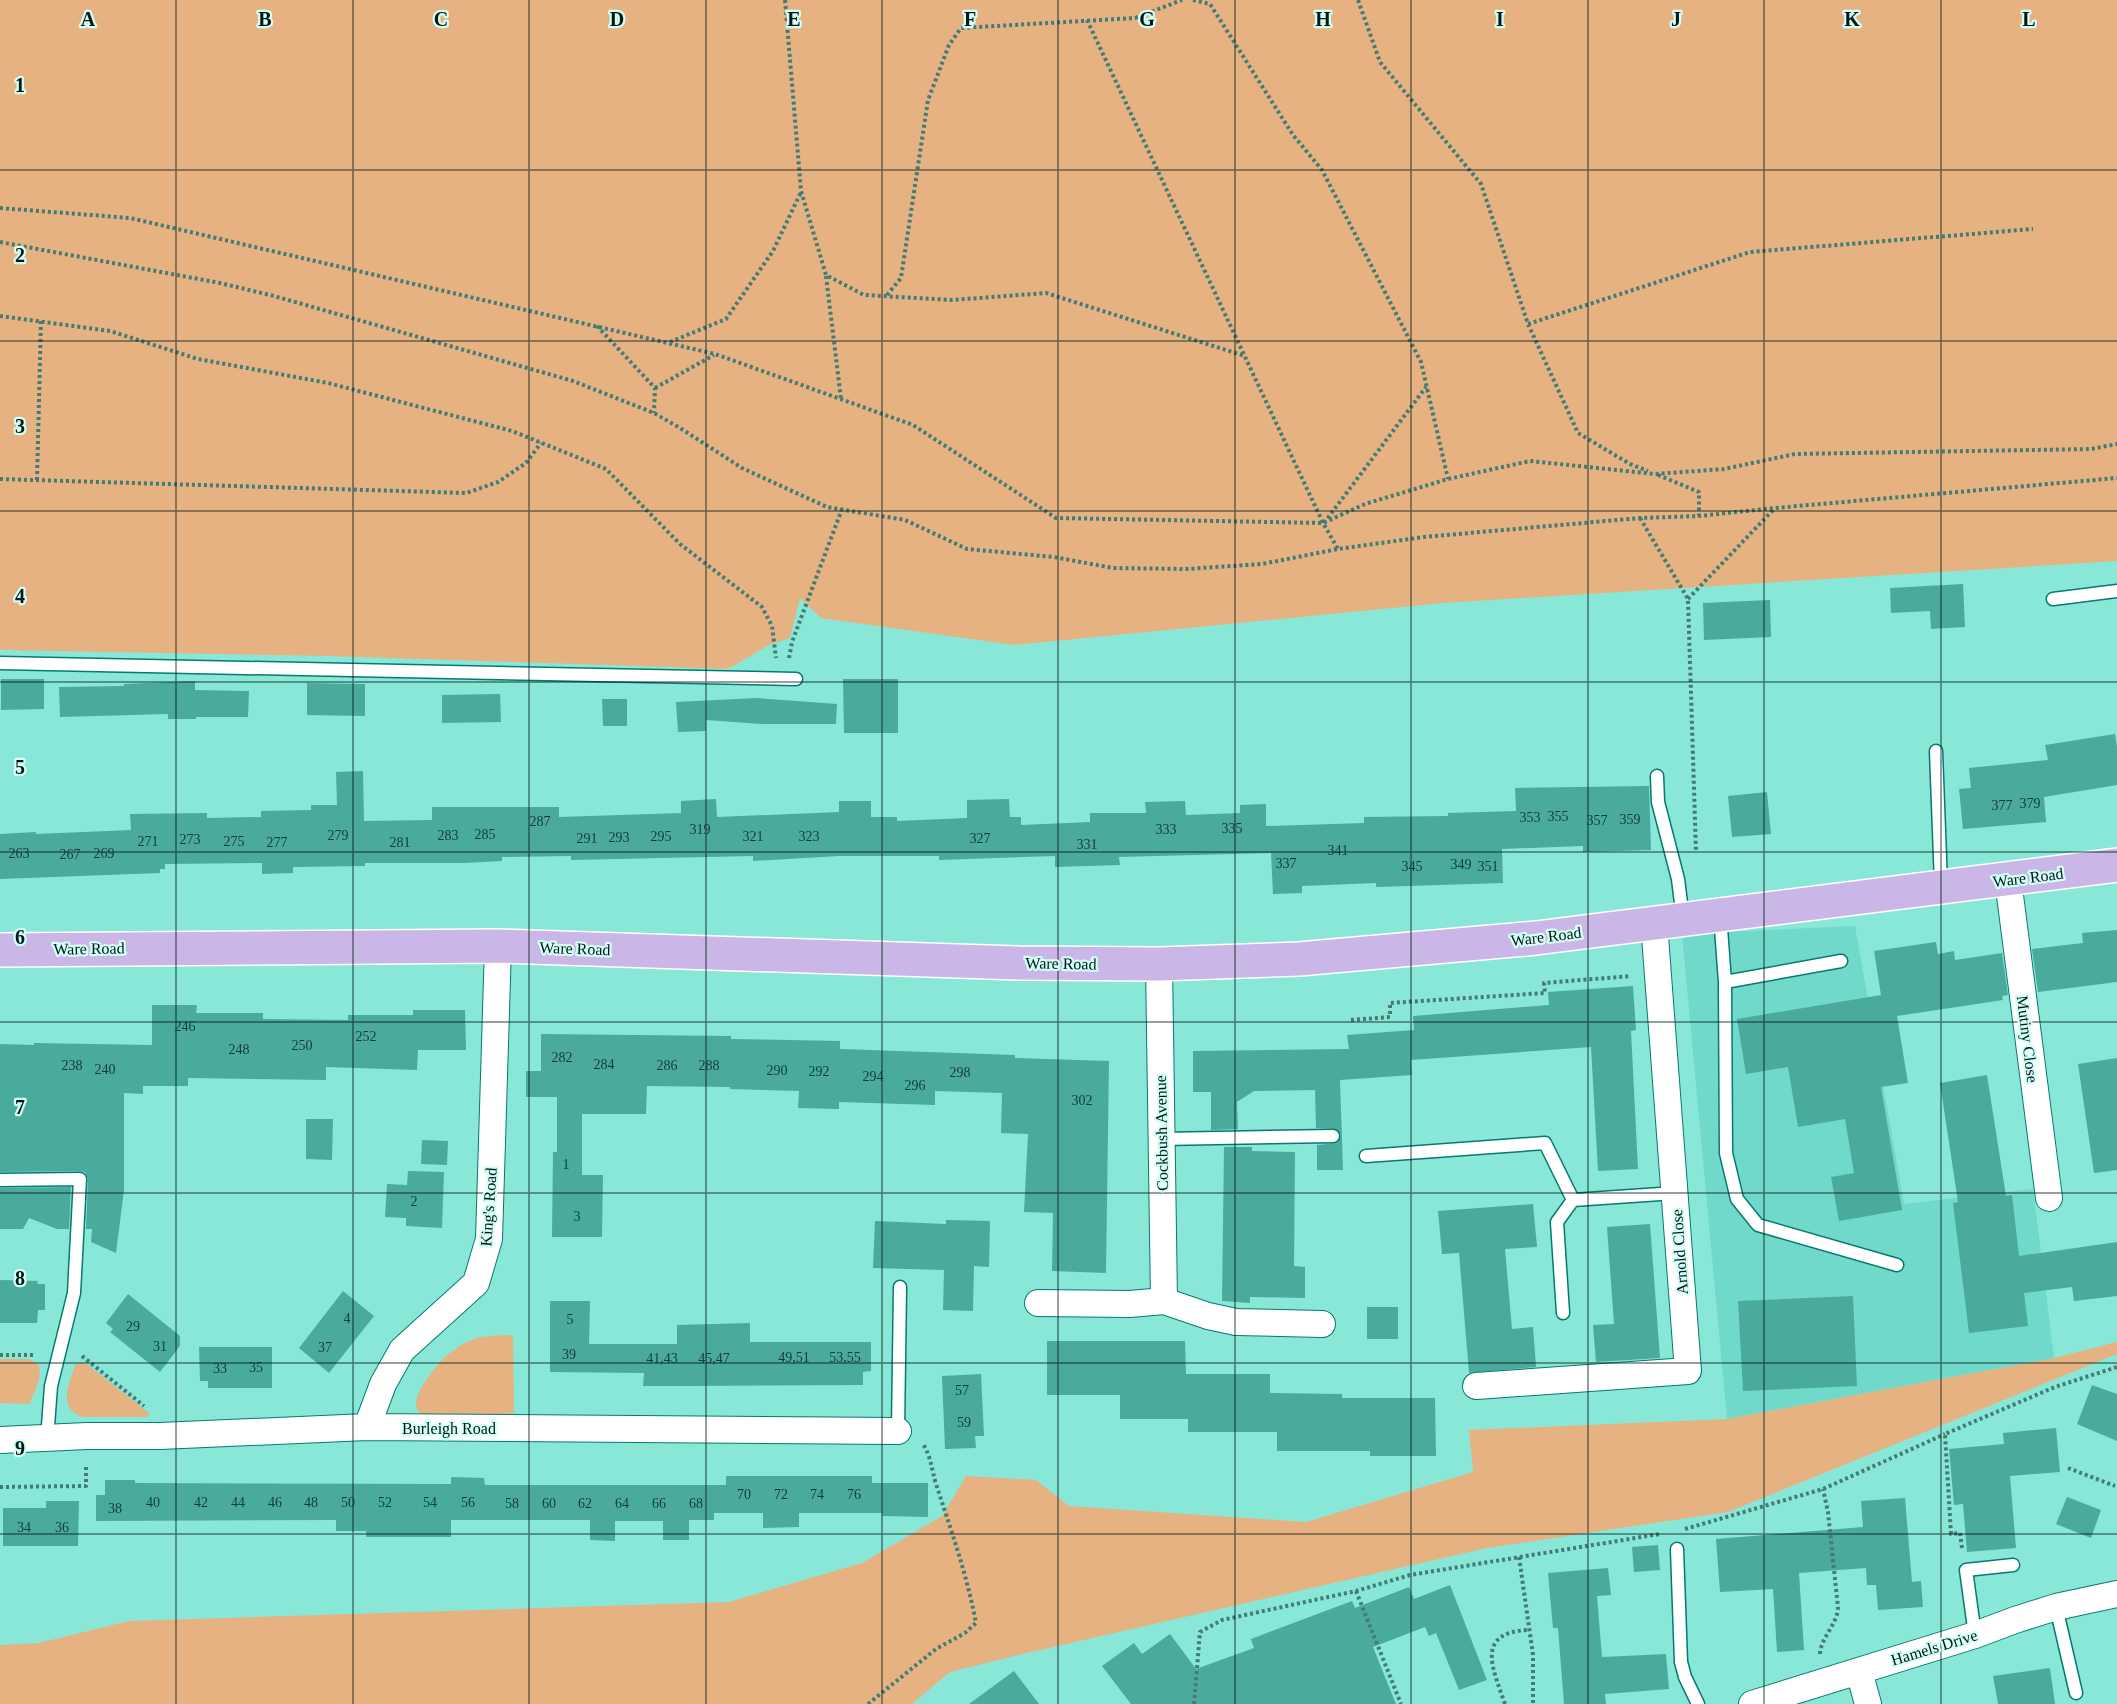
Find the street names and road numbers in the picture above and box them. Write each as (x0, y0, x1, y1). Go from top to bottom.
street label: Ware Road (1992, 865, 2064, 890)
street label: Ware Road (1510, 924, 1582, 949)
street label: Ware Road (53, 939, 125, 958)
street label: Ware Road (539, 939, 611, 958)
street label: Ware Road (1025, 954, 1097, 973)
street label: Mutiny Close (2013, 995, 2041, 1084)
street label: Cockbush Avenue (1152, 1075, 1171, 1191)
street label: King's Road (477, 1167, 501, 1247)
street label: Arnold Close (1668, 1209, 1691, 1295)
street label: Burleigh Road (402, 1420, 496, 1438)
street label: Hamels Drive (1889, 1626, 1979, 1669)

